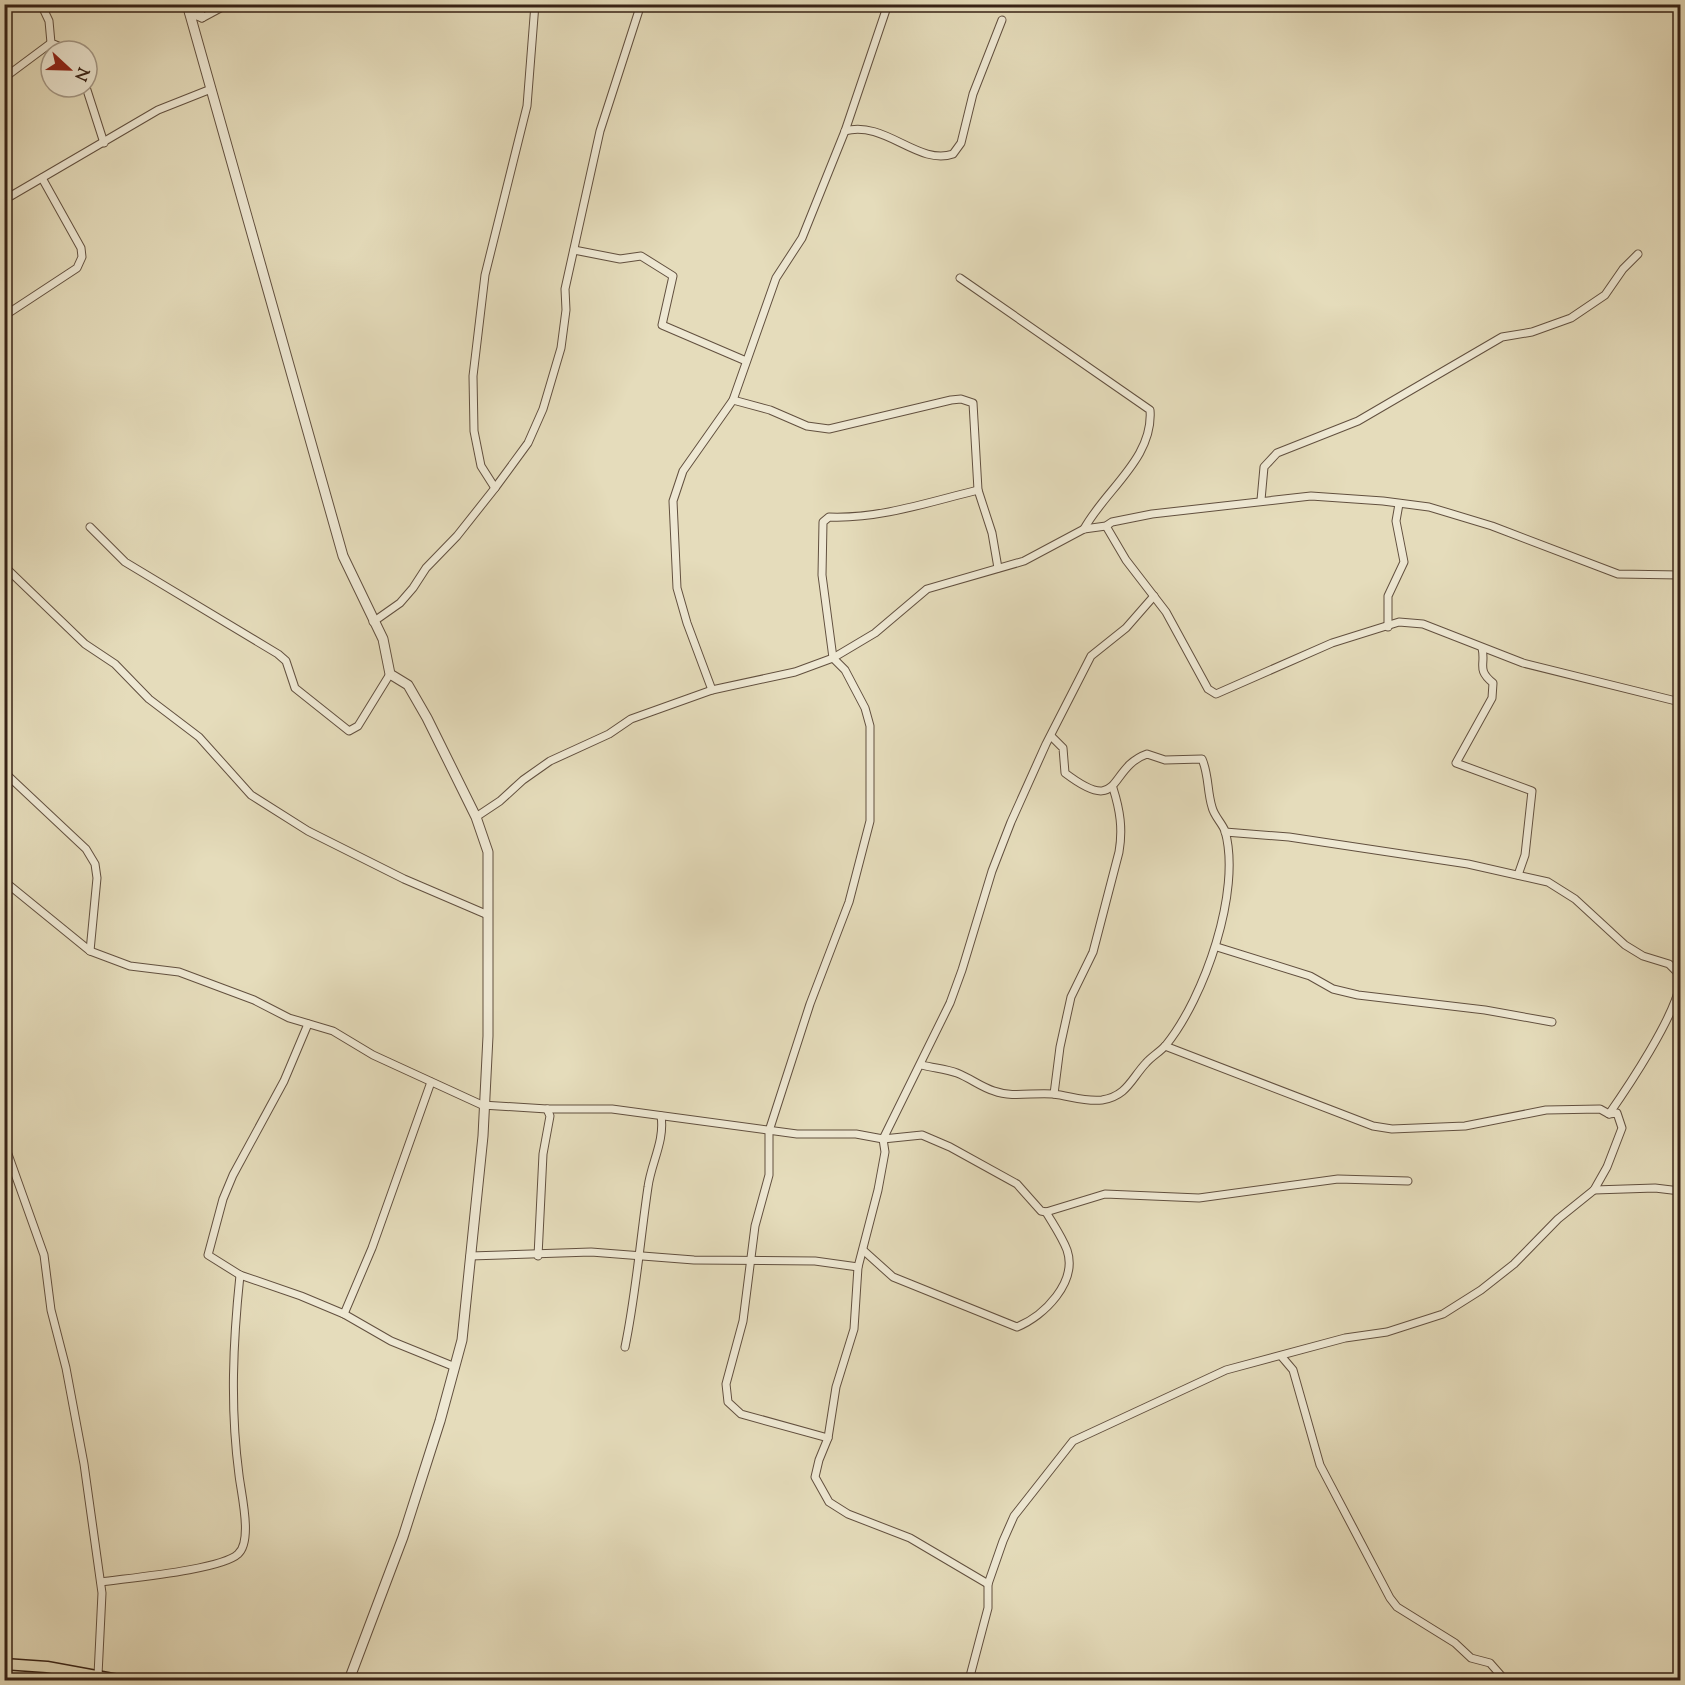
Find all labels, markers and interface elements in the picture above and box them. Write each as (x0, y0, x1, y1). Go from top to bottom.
north arrow (39, 39, 99, 99)
text: N (67, 63, 94, 84)

